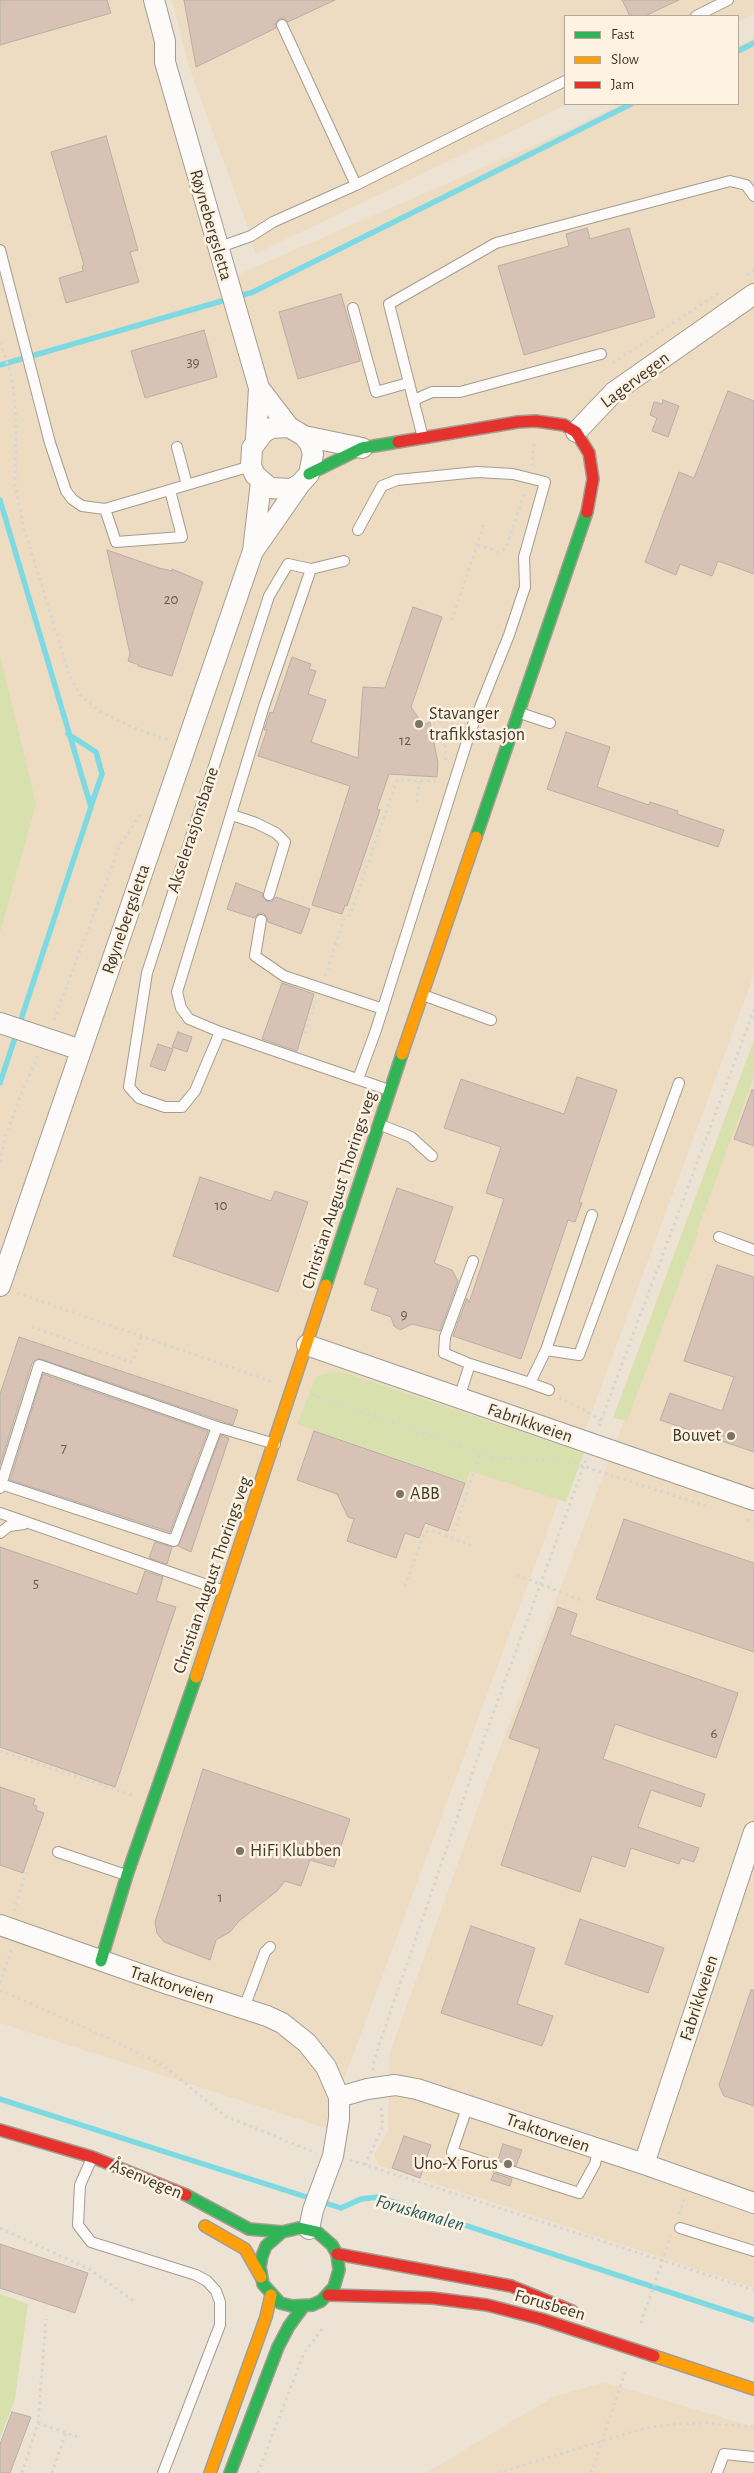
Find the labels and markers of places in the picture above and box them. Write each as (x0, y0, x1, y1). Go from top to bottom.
place label: Stavanger trafikkstasjon (429, 703, 525, 746)
marker: Stavanger trafikkstasjon (413, 718, 425, 730)
place label: Bouvet (672, 1425, 721, 1447)
marker: Bouvet (725, 1430, 737, 1442)
place label: ABB (410, 1483, 440, 1505)
marker: ABB (394, 1488, 406, 1500)
place label: HiFi Klubben (250, 1840, 341, 1862)
marker: HiFi Klubben (234, 1845, 246, 1857)
place label: Uno-X Forus (413, 2153, 498, 2175)
marker: Uno-X Forus (502, 2158, 514, 2170)

